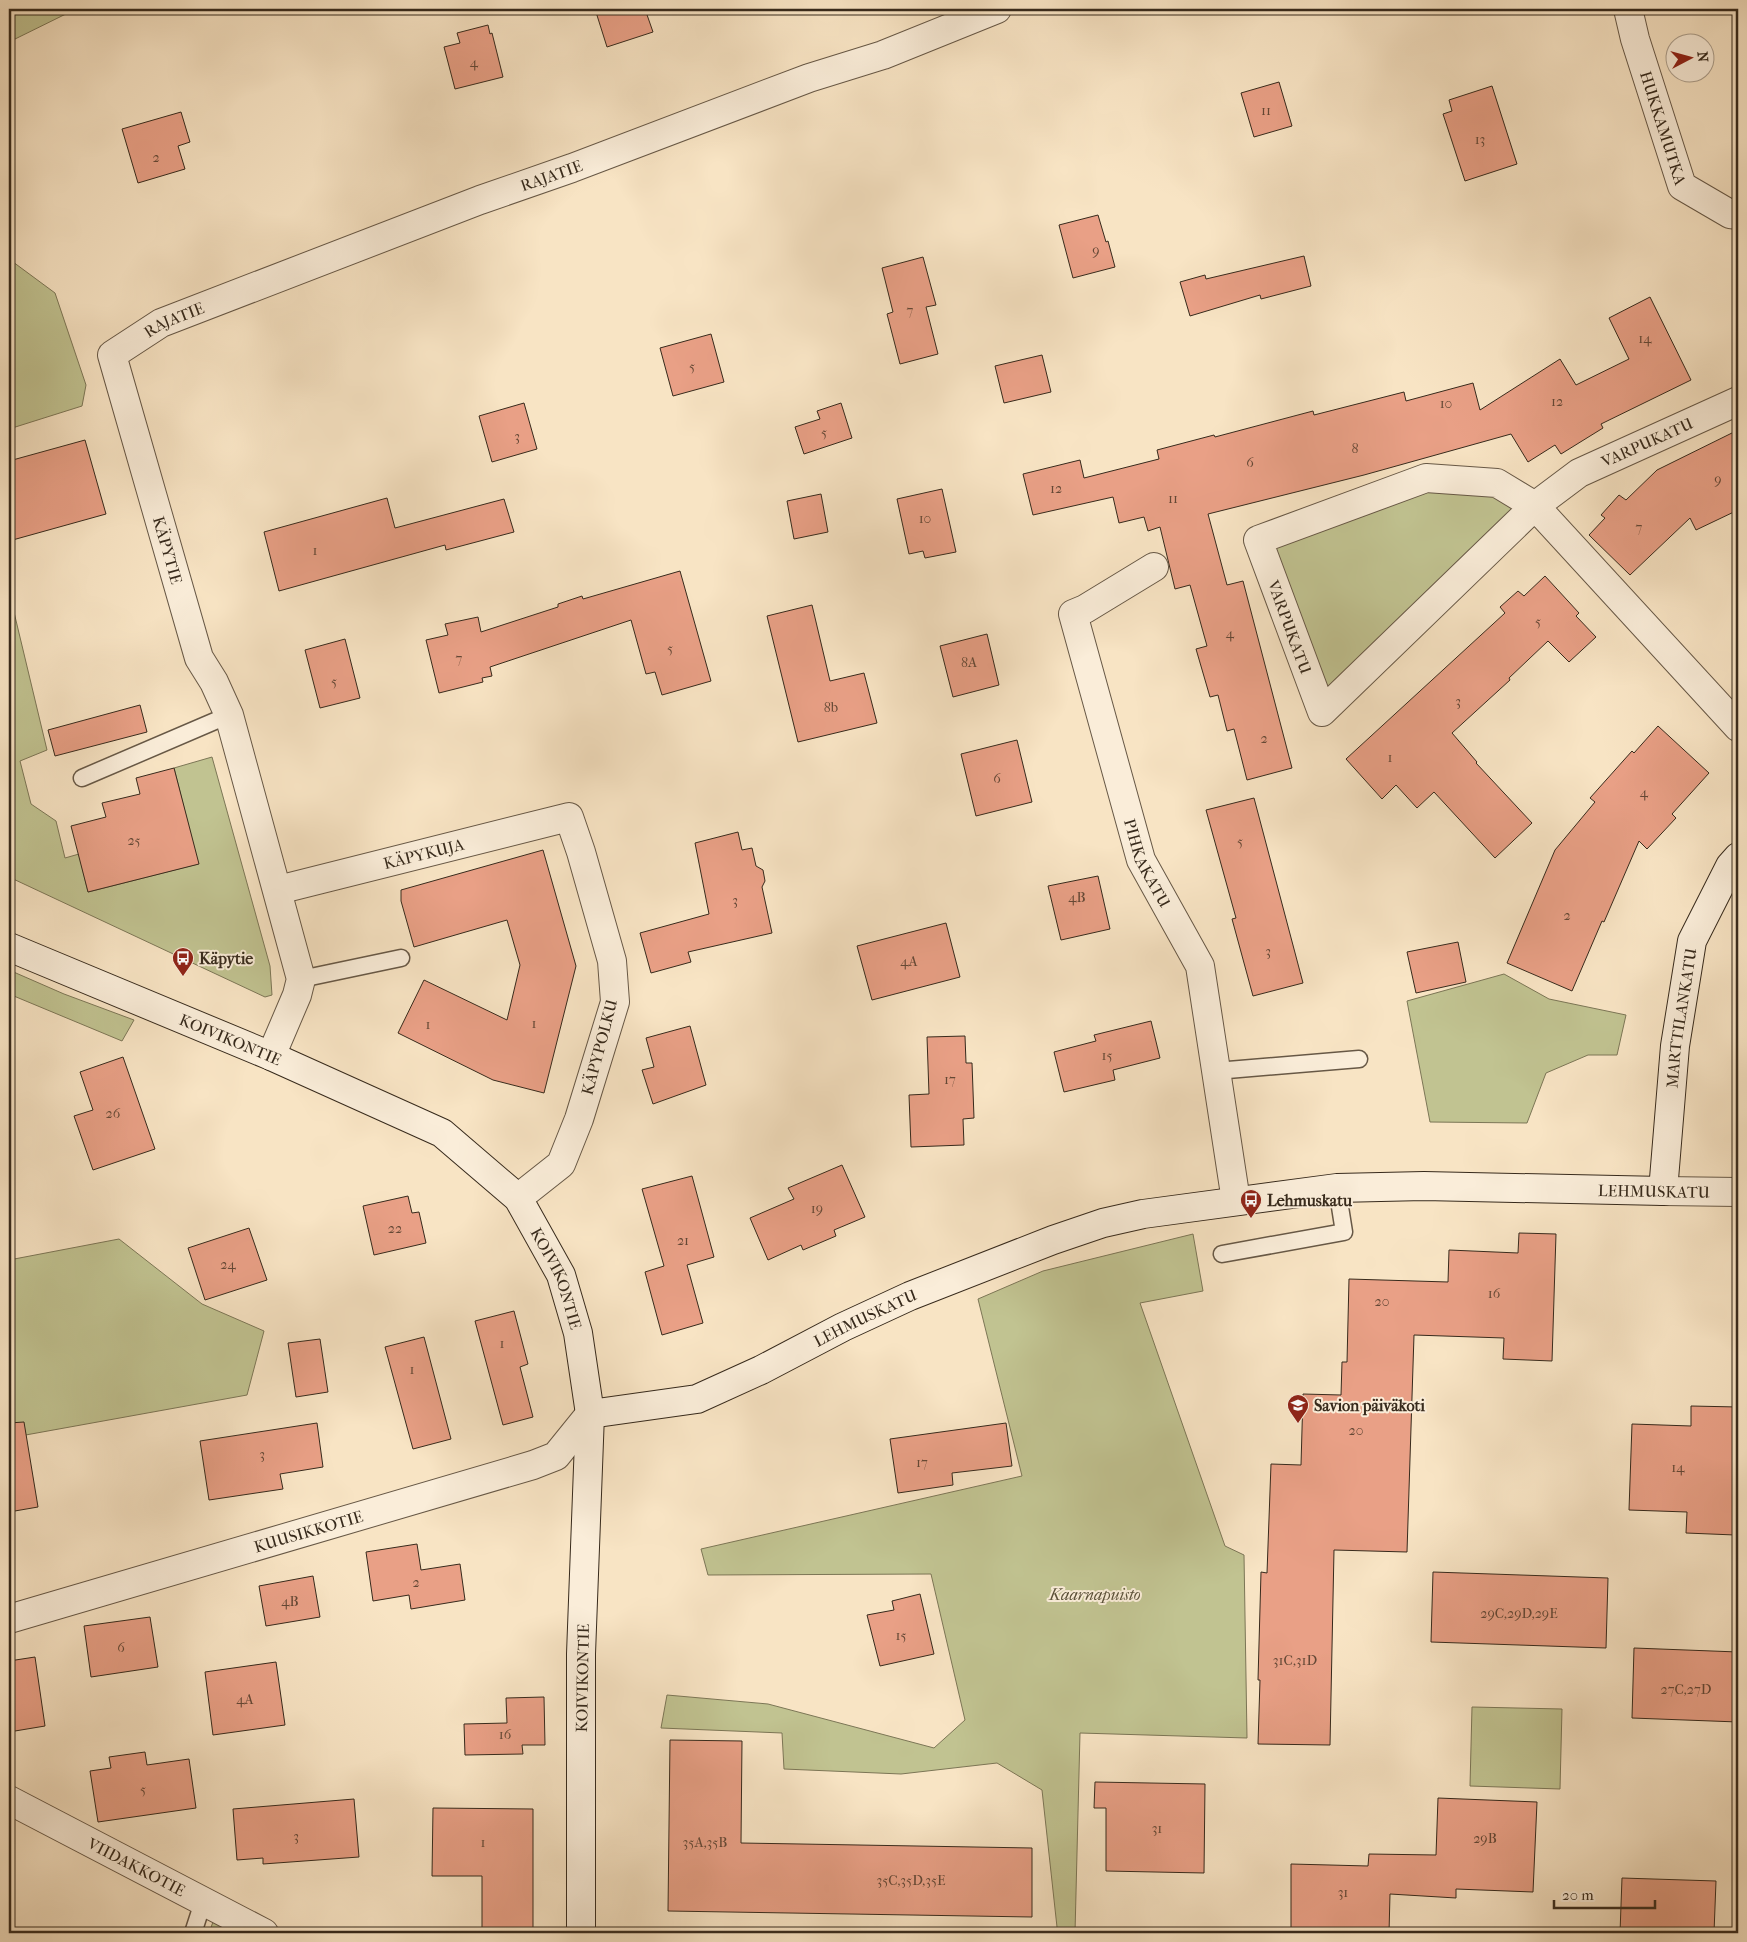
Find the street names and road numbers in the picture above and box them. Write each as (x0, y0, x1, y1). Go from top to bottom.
street label: HUKKAMUTKA (1636, 69, 1690, 188)
street label: RAJATIE (518, 156, 585, 195)
street label: RAJATIE (140, 298, 207, 342)
street label: VARPUKATU (1597, 414, 1697, 472)
street label: KÄPYTIE (149, 514, 186, 586)
street label: VARPUKATU (1263, 577, 1315, 677)
street label: PIHKAKATU (1120, 816, 1175, 911)
street label: KÄPYKUJA (381, 835, 467, 873)
street label: MARTTILANKATU (1663, 946, 1701, 1089)
street label: KÄPYPOLKU (578, 997, 622, 1097)
street label: KOIVIKONTIE (177, 1010, 285, 1070)
street label: LEHMUSKATU (1598, 1181, 1711, 1202)
street label: KOIVIKONTIE (526, 1224, 585, 1332)
street label: LEHMUSKATU (810, 1285, 920, 1351)
street label: KUUSIKKOTIE (252, 1506, 365, 1556)
street label: KOIVIKONTIE (572, 1623, 593, 1733)
street label: VIIDAKKOTIE (84, 1833, 189, 1900)

